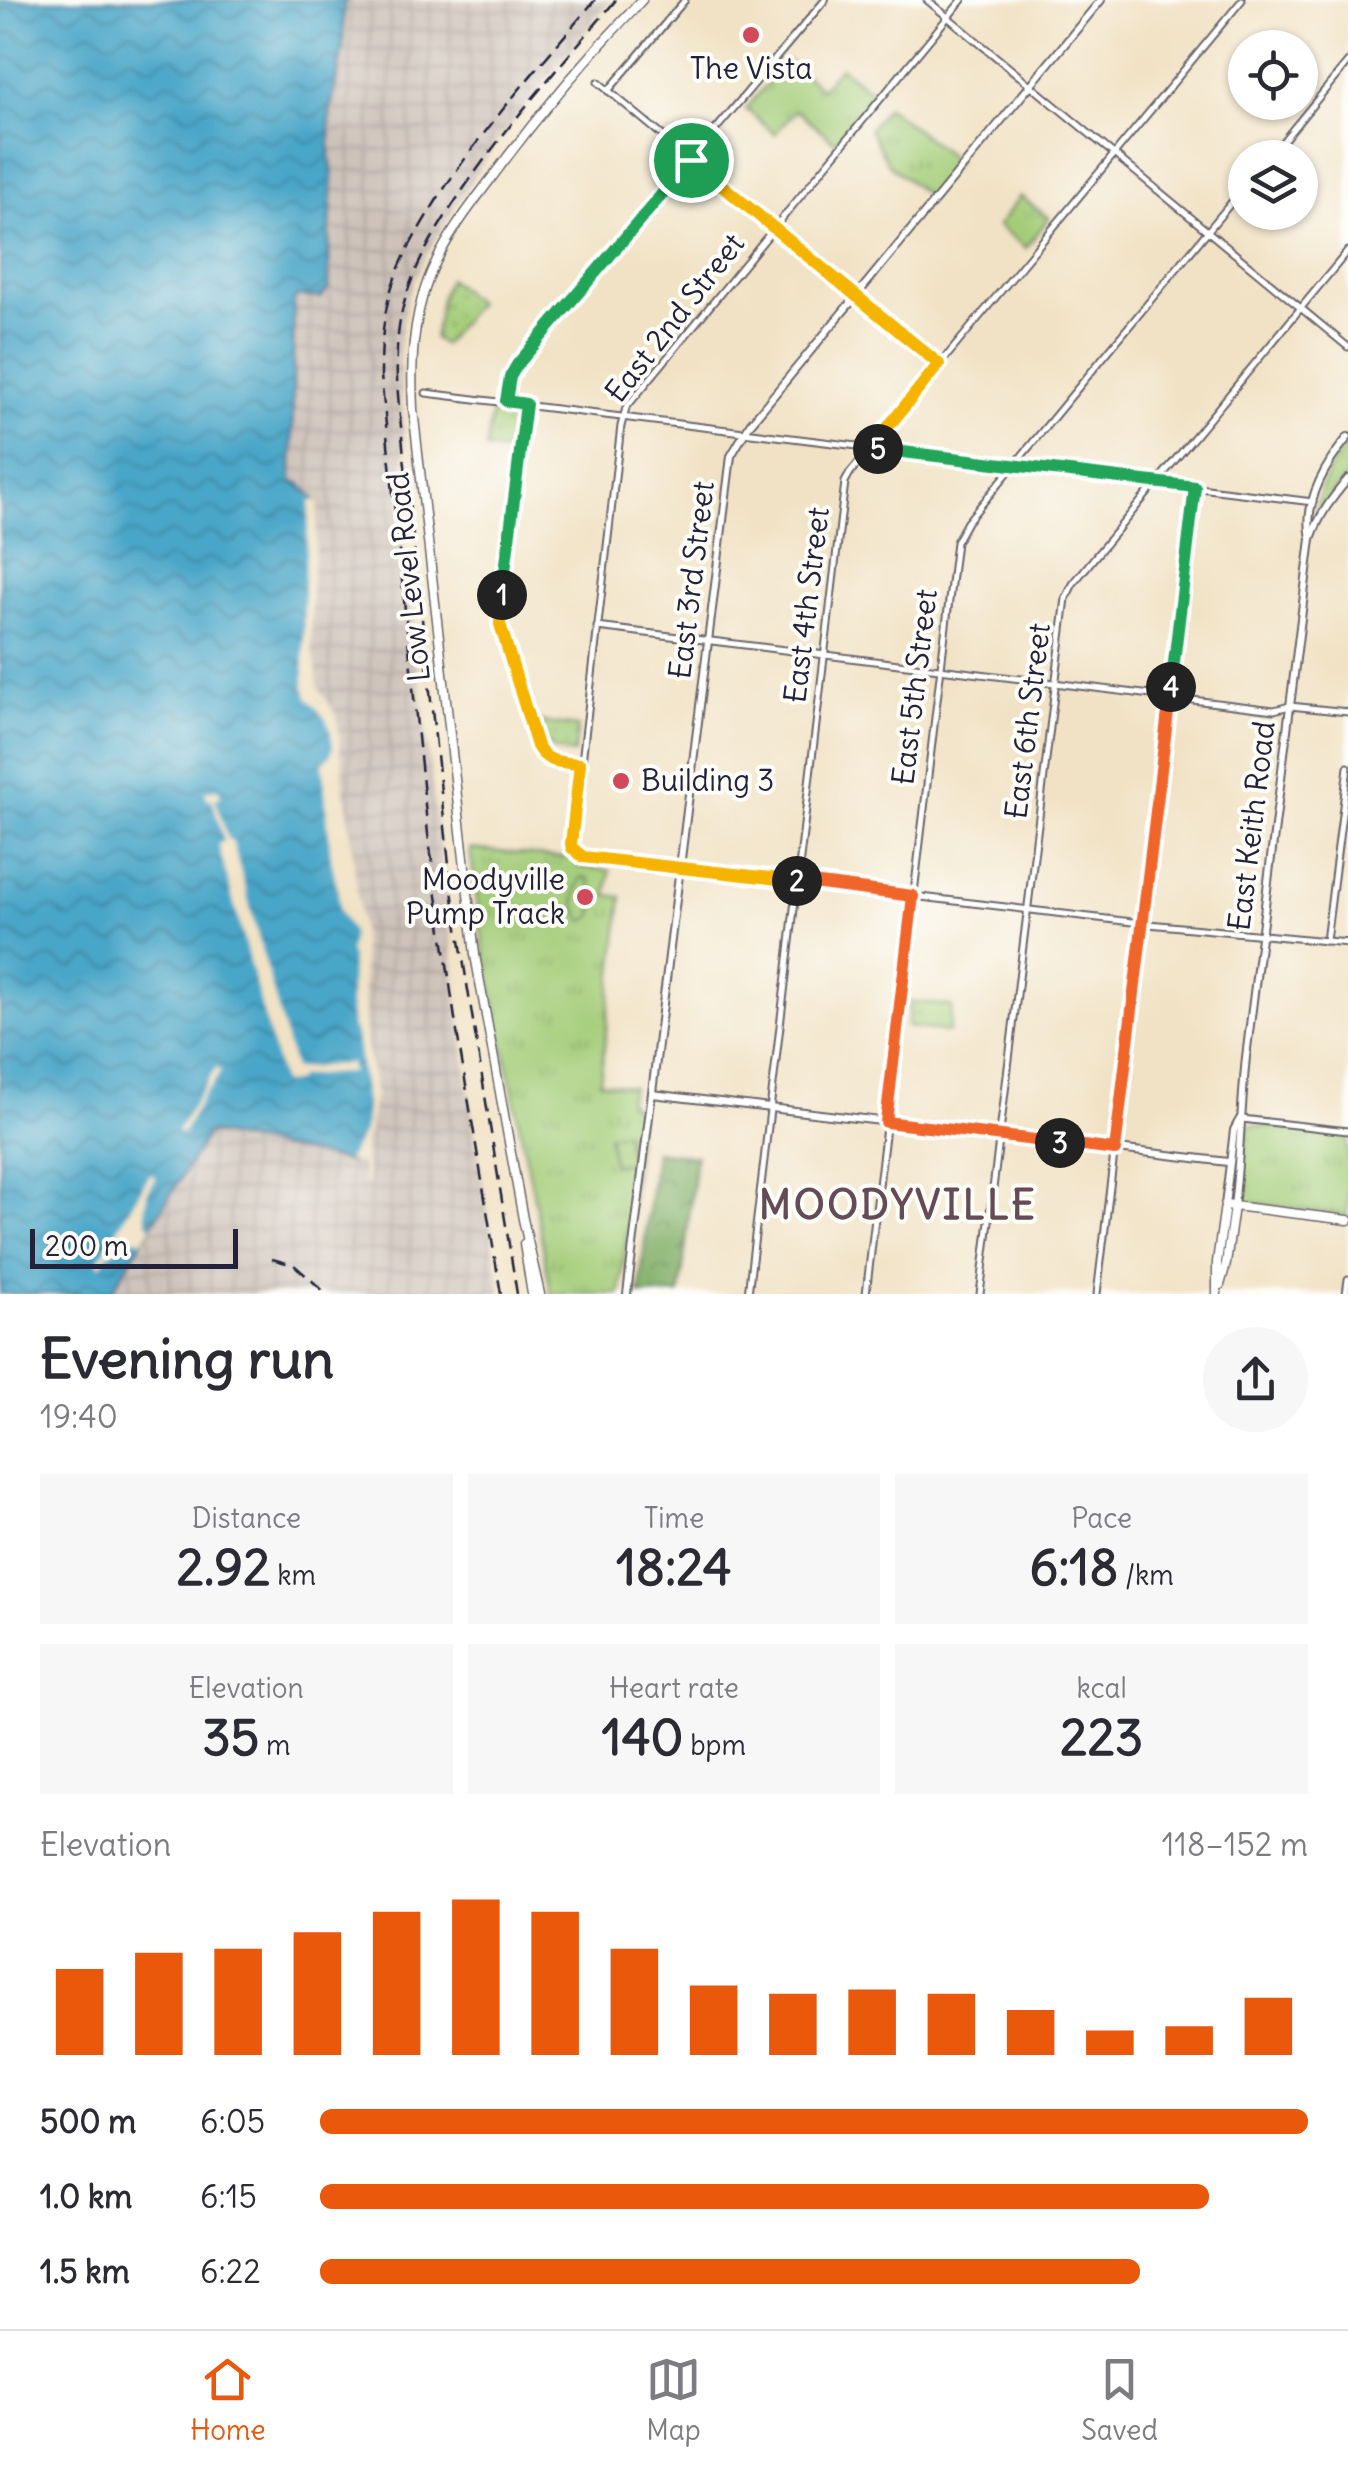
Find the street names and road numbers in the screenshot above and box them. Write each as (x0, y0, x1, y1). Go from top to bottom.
street label: East 2nd Street (596, 225, 752, 409)
street label: Low Level Road (378, 471, 438, 684)
street label: East 3rd Street (660, 479, 722, 681)
street label: East 4th Street (775, 505, 837, 705)
street label: East 5th Street (883, 587, 945, 787)
street label: East 6th Street (996, 621, 1058, 821)
street label: East Keith Road (1219, 719, 1283, 933)

